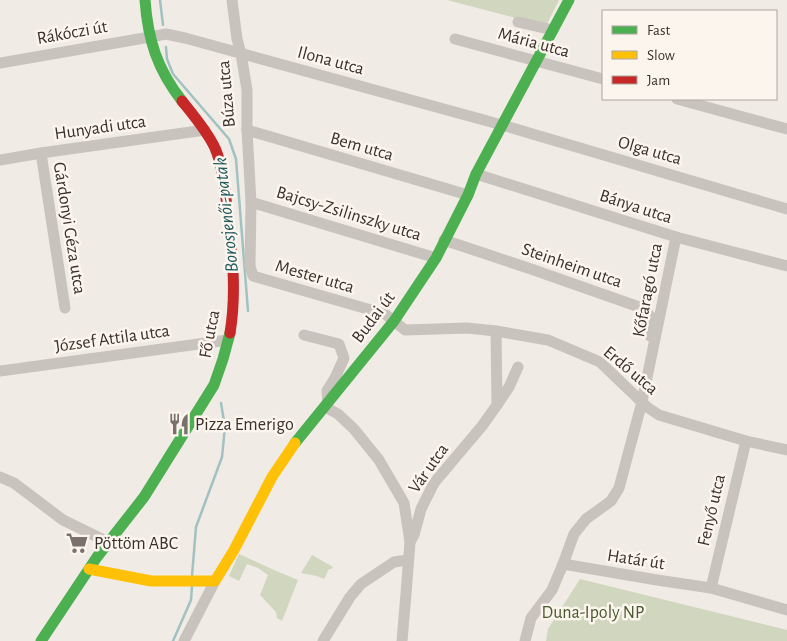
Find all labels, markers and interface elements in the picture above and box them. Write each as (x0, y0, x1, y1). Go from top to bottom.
legend (602, 10, 777, 100)
street label: Rákóczi út (35, 18, 109, 48)
text: Fast (647, 23, 671, 38)
street label: Mária utca (496, 25, 572, 61)
street label: Ilona utca (295, 43, 366, 78)
text: Slow (647, 48, 675, 63)
street label: Búza utca (215, 60, 239, 128)
text: Jam (647, 73, 670, 88)
street label: Hunyadi utca (53, 113, 147, 143)
street label: Bem utca (328, 129, 395, 165)
street label: Olga utca (616, 133, 684, 169)
water label: Borosjenői-patak (211, 156, 242, 273)
street label: Gárdonyi Géza utca (50, 161, 88, 296)
street label: Bajcsy-Zsilinszky utca (274, 183, 423, 245)
street label: Bánya utca (597, 187, 674, 227)
street label: Steinheim utca (519, 240, 624, 292)
street label: Kőfaragó utca (630, 242, 666, 339)
street label: Mester utca (273, 257, 356, 297)
street label: Budai út (349, 289, 399, 346)
street label: Fő utca (196, 309, 223, 360)
street label: József Attila utca (53, 322, 171, 356)
street label: Erdő utca (600, 343, 661, 399)
restaurant icon: Pizza Emerigo (166, 411, 192, 437)
place label: Pizza Emerigo (195, 416, 294, 434)
street label: Vár utca (405, 441, 452, 497)
street label: Fenyő utca (695, 472, 729, 548)
supermarket icon: Pöttöm ABC (64, 530, 90, 556)
place label: Pöttöm ABC (94, 535, 178, 553)
street label: Határ út (606, 547, 666, 573)
park label: Duna-Ipoly NP (542, 604, 644, 622)

